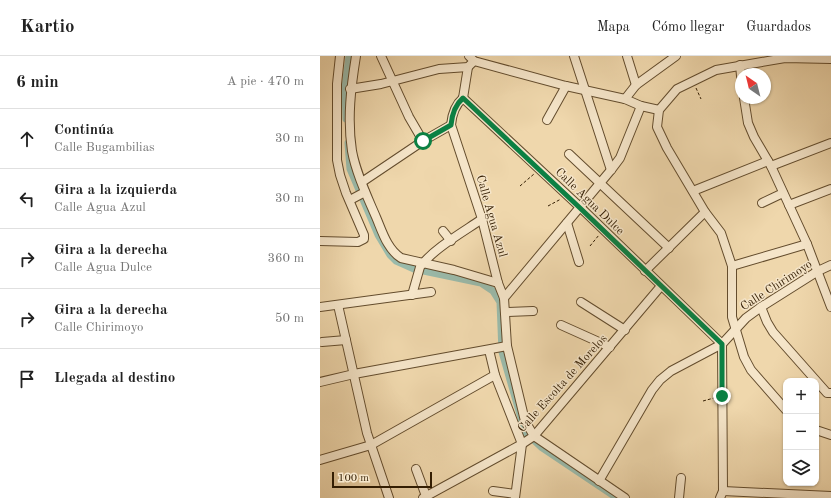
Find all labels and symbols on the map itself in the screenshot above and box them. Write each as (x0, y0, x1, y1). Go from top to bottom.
north arrow (735, 68, 771, 104)
route start (414, 132, 432, 150)
street label: Calle Agua Dulce (553, 166, 626, 238)
street label: Calle Agua Azul (474, 174, 508, 259)
street label: Calle Chirimoyo (739, 258, 814, 313)
street label: Calle Escolta de Morelos (516, 333, 610, 435)
route end (713, 387, 731, 405)
scale bar (332, 470, 432, 489)

